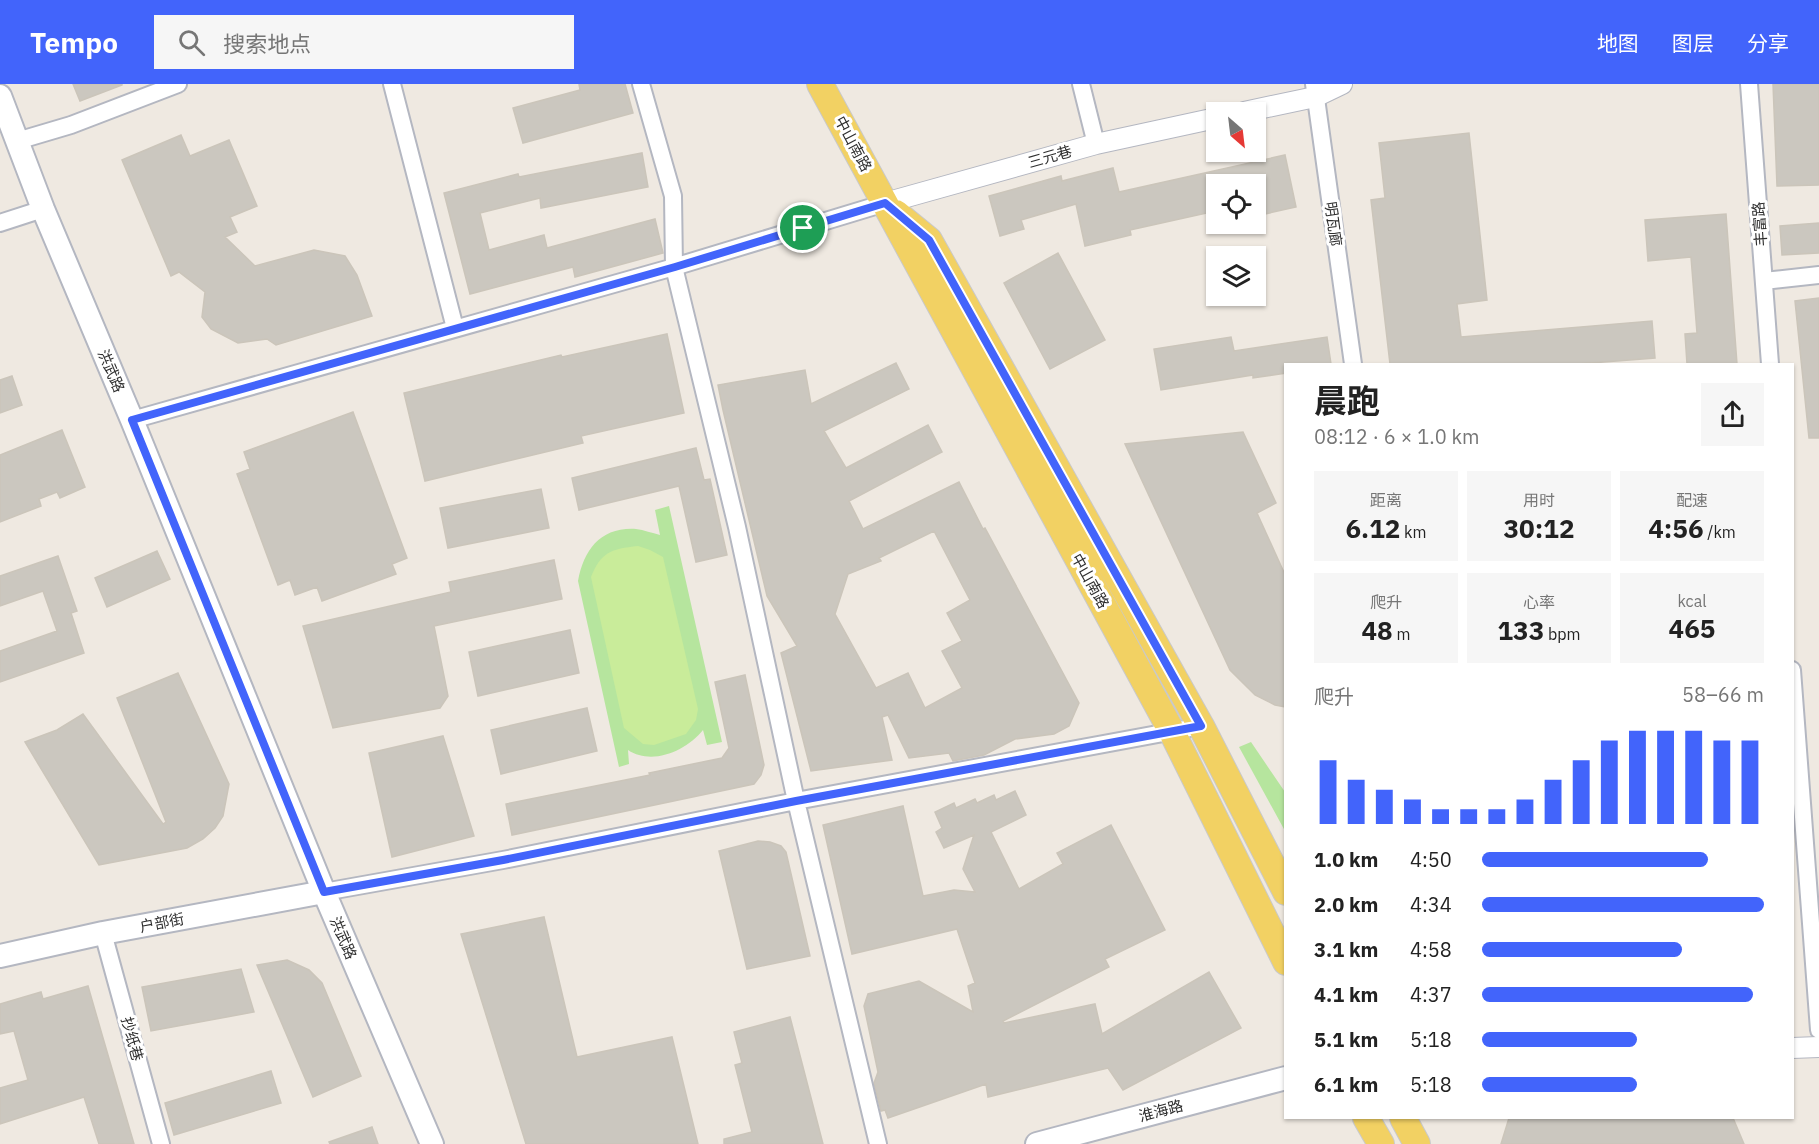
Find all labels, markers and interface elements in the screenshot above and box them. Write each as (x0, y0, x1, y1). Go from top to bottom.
search box (154, 15, 574, 69)
text: Tempo (30, 24, 118, 61)
icon: search (175, 26, 208, 59)
text: 搜索地点 (223, 29, 311, 58)
text: 地图 (1597, 29, 1639, 57)
text: 图层 (1672, 29, 1714, 57)
text: 分享 (1747, 29, 1789, 57)
north arrow (1206, 102, 1266, 162)
map controls (1206, 102, 1266, 306)
street label: 中山南路 (831, 113, 876, 175)
street label: 三元巷 (1026, 141, 1074, 172)
button: locate (1206, 174, 1266, 234)
street label: 明瓦廊 (1321, 200, 1346, 248)
street label: 丰富路 (1748, 201, 1771, 247)
pin (777, 202, 828, 253)
icon: arrive (786, 211, 819, 244)
button: layers (1206, 246, 1266, 306)
street label: 洪武路 (94, 346, 129, 395)
text: 晨跑 (1314, 379, 1380, 422)
button: share (1701, 383, 1764, 446)
text: 08:12 · 6 × 1.0 km (1314, 423, 1479, 450)
text: 距离 (1370, 490, 1402, 510)
text: 用时 (1523, 490, 1555, 510)
text: 配速 (1676, 490, 1708, 510)
text: 6.12 (1345, 511, 1400, 545)
text: 30:12 (1504, 511, 1574, 545)
text: 4:56 (1648, 511, 1704, 545)
text: km (1400, 522, 1427, 542)
text: /km (1704, 522, 1736, 542)
street label: 中山南路 (1068, 550, 1113, 612)
text: kcal (1677, 591, 1707, 611)
text: 爬升 (1370, 592, 1402, 612)
text: 心率 (1523, 592, 1555, 612)
text: 465 (1669, 611, 1715, 645)
text: 48 (1362, 613, 1393, 647)
text: 133 (1497, 613, 1544, 647)
text: m (1393, 624, 1410, 644)
text: bpm (1544, 624, 1581, 644)
text: 58–66 m (1682, 681, 1764, 708)
text: 爬升 (1314, 683, 1354, 710)
text: 1.0 km (1314, 846, 1378, 873)
text: 4:50 (1410, 846, 1452, 873)
text: 2.0 km (1314, 891, 1378, 918)
text: 4:34 (1410, 891, 1452, 918)
street label: 户部街 (138, 909, 186, 936)
street label: 洪武路 (326, 913, 361, 962)
text: 3.1 km (1314, 936, 1378, 963)
text: 4:58 (1410, 936, 1452, 963)
text: 4.1 km (1314, 981, 1378, 1008)
text: 4:37 (1410, 981, 1452, 1008)
street label: 抄纸巷 (117, 1015, 147, 1063)
text: 5.1 km (1314, 1026, 1378, 1053)
text: 5:18 (1410, 1026, 1452, 1053)
text: 6.1 km (1314, 1071, 1378, 1098)
text: 5:18 (1410, 1071, 1452, 1098)
street label: 淮海路 (1137, 1096, 1185, 1126)

